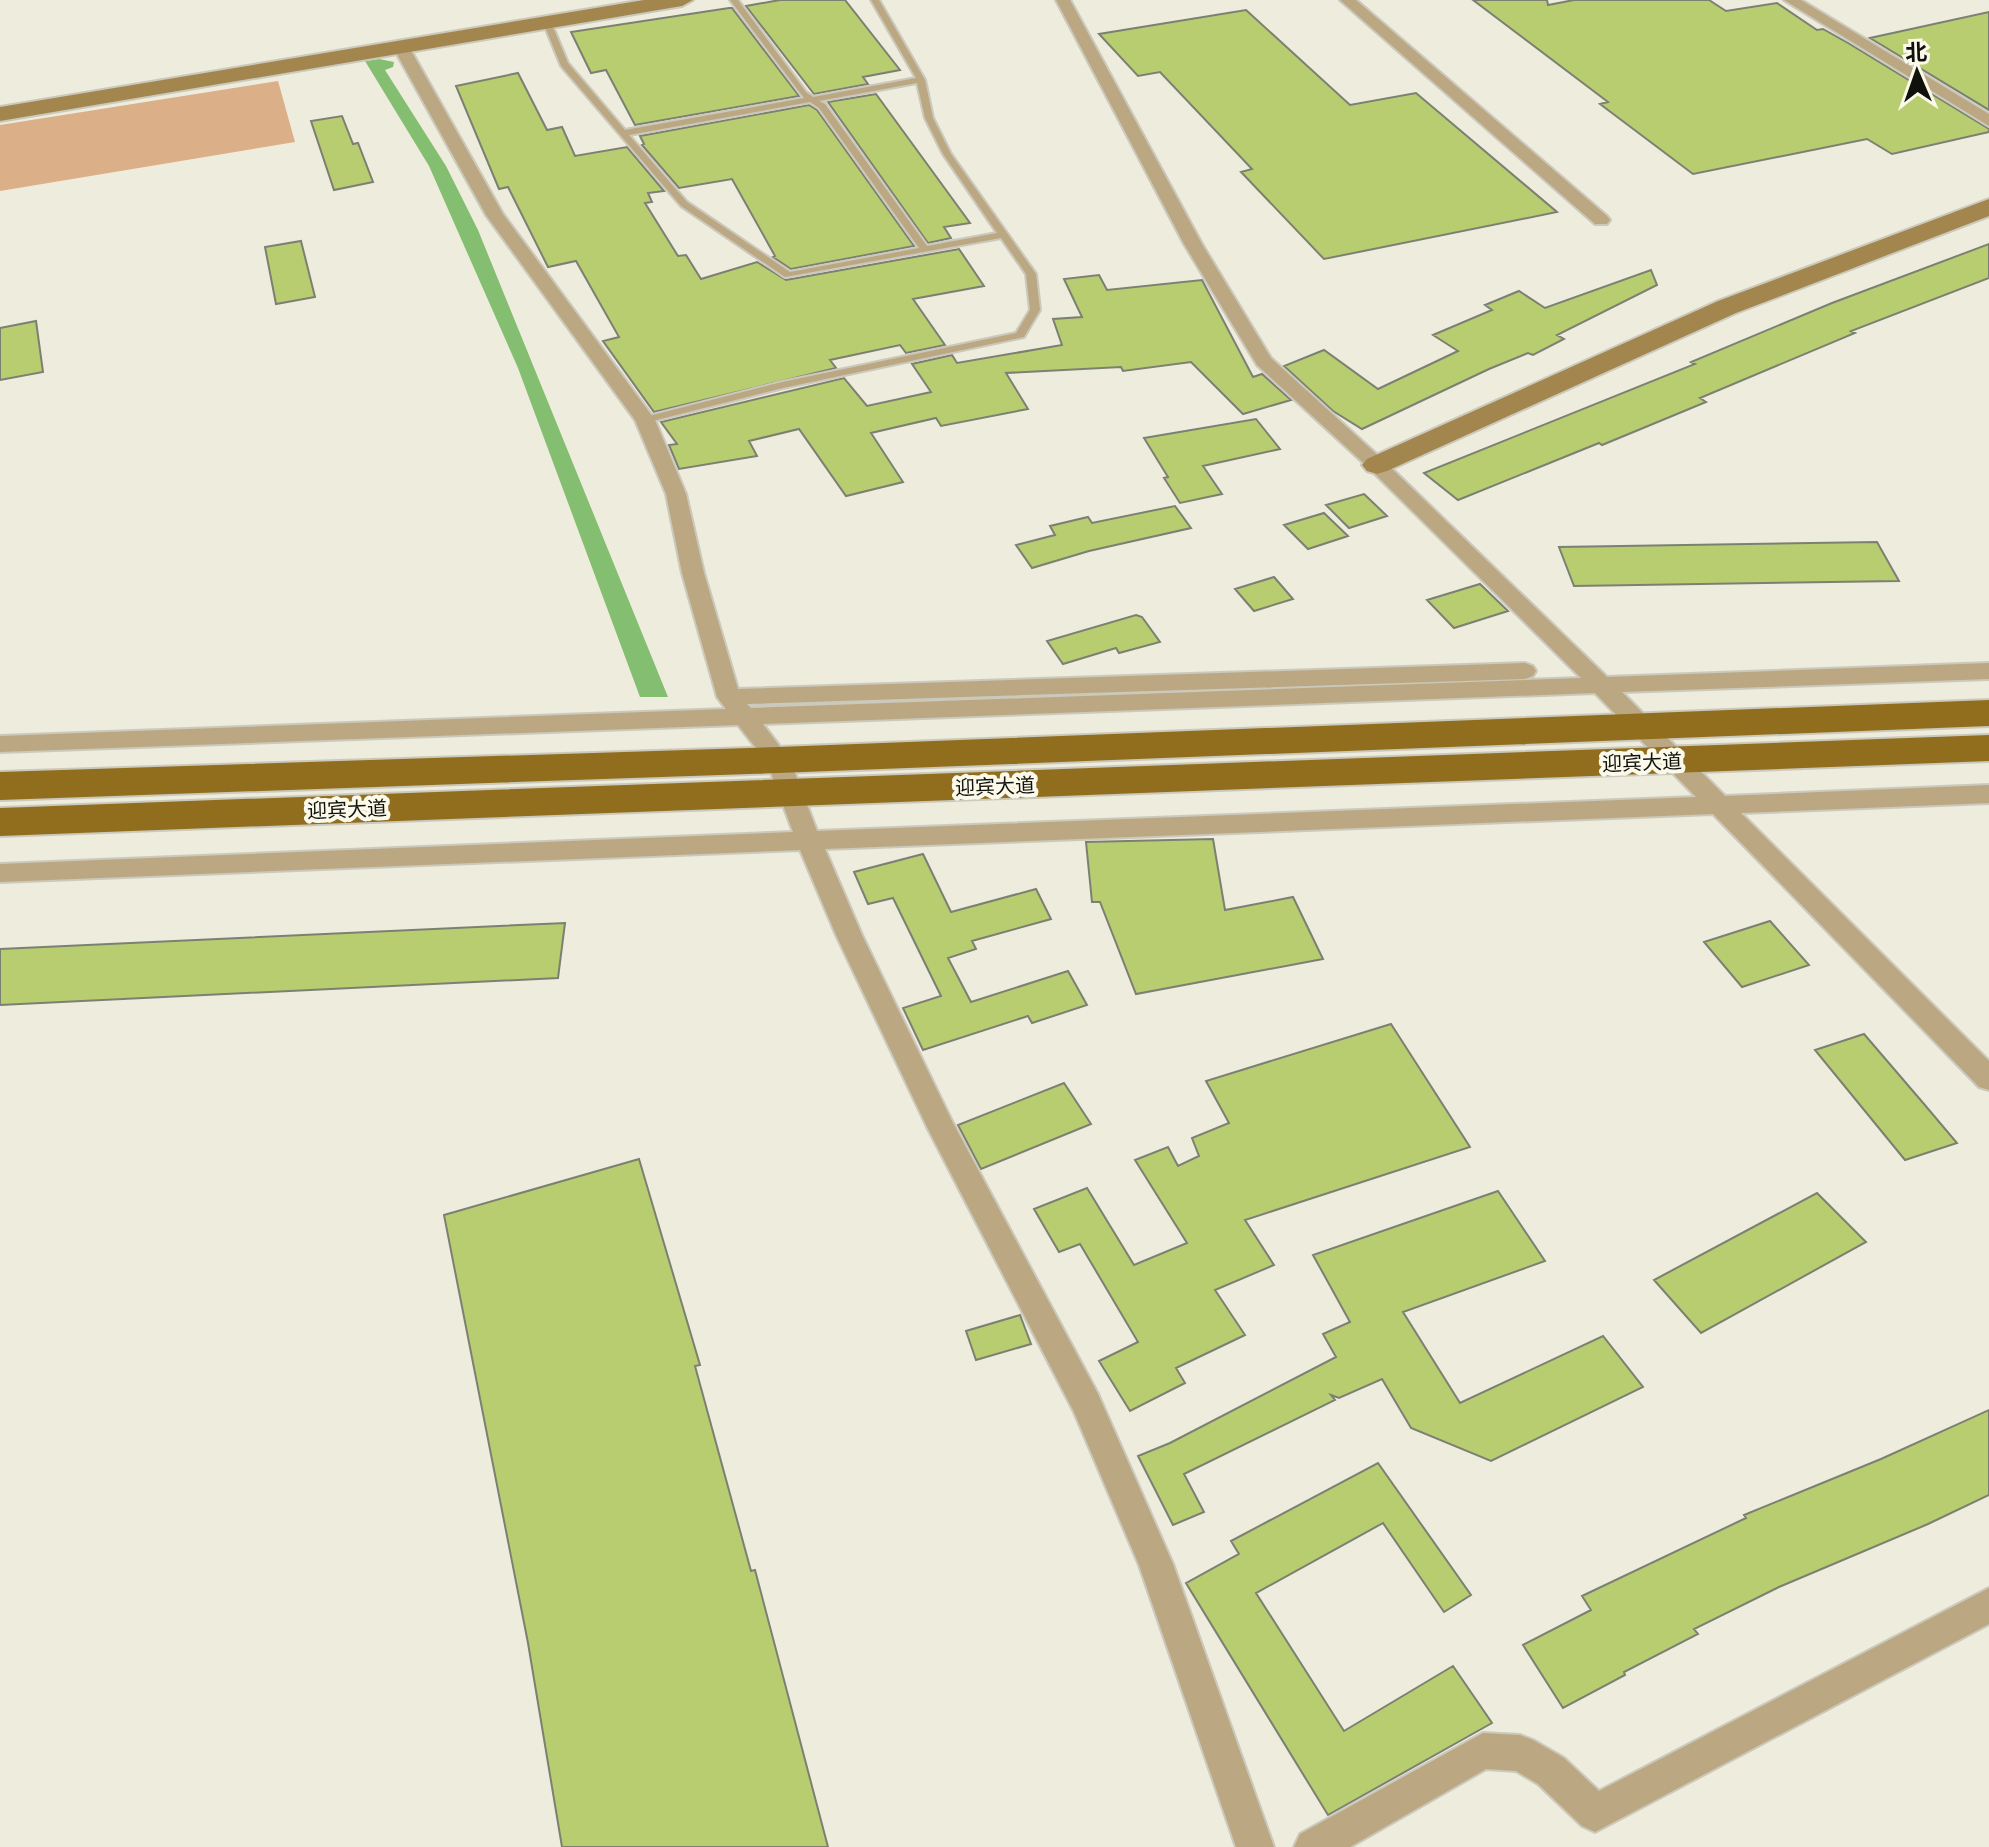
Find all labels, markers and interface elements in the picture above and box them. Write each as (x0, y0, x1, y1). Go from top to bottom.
north arrow (1877, 32, 1957, 112)
text: 北 (1905, 37, 1928, 67)
street label: 迎宾大道 (1602, 747, 1682, 777)
street label: 迎宾大道 (955, 771, 1035, 801)
street label: 迎宾大道 (307, 794, 387, 824)

